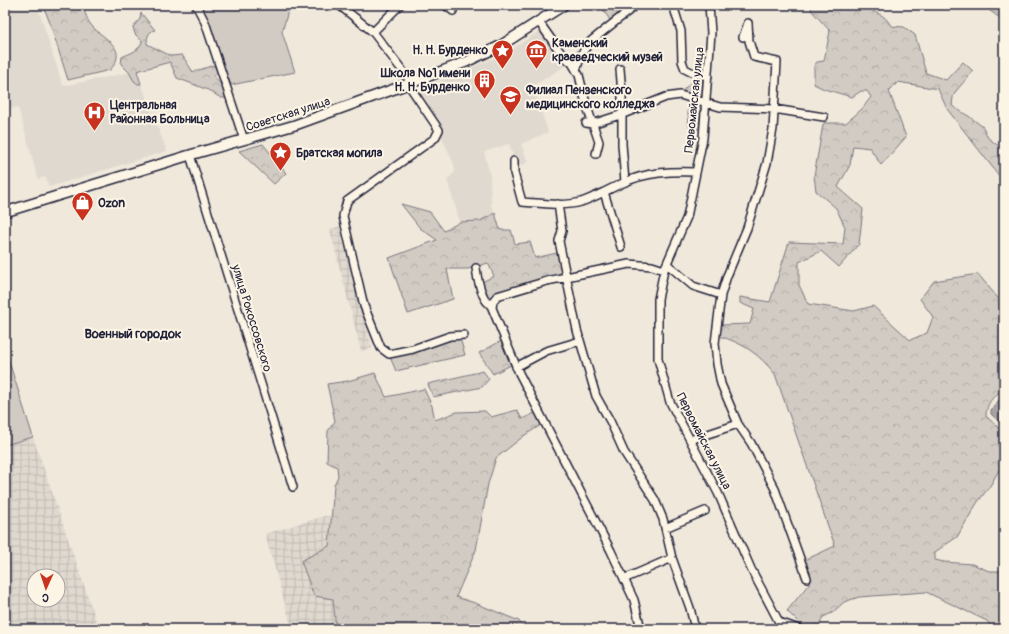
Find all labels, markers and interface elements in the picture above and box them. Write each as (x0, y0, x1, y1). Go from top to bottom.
place label: Каменский краеведческий музей (552, 36, 663, 65)
place icon: Н. Н. Бурденко (490, 37, 516, 70)
museum icon: Каменский краеведческий музей (523, 37, 549, 70)
place label: Н. Н. Бурденко (413, 43, 489, 58)
street label: Первомайская улица (681, 46, 708, 154)
place label: Школа №1 имени Н. Н. Бурденко (380, 66, 471, 95)
building icon: Школа №1 имени Н. Н. Бурденко (472, 67, 498, 100)
place label: Филиал Пензенского медицинского колледжа (525, 83, 655, 112)
school or university icon: Филиал Пензенского медицинского колледжа (497, 84, 523, 117)
street label: Советская улица (244, 94, 333, 135)
place label: Центральная Районная Больница (110, 98, 210, 127)
hospital icon: Центральная Районная Больница (82, 99, 108, 132)
place icon: Братская могила (267, 140, 293, 173)
place label: Братская могила (296, 146, 383, 161)
shop icon: Ozon (70, 190, 96, 223)
place label: Ozon (98, 196, 125, 211)
street label: улица Рокоссовского (228, 262, 275, 374)
district label: Военный городок (84, 326, 182, 342)
street label: Первомайская улица (673, 390, 735, 492)
north arrow (26, 568, 66, 608)
text: С (42, 591, 49, 604)

